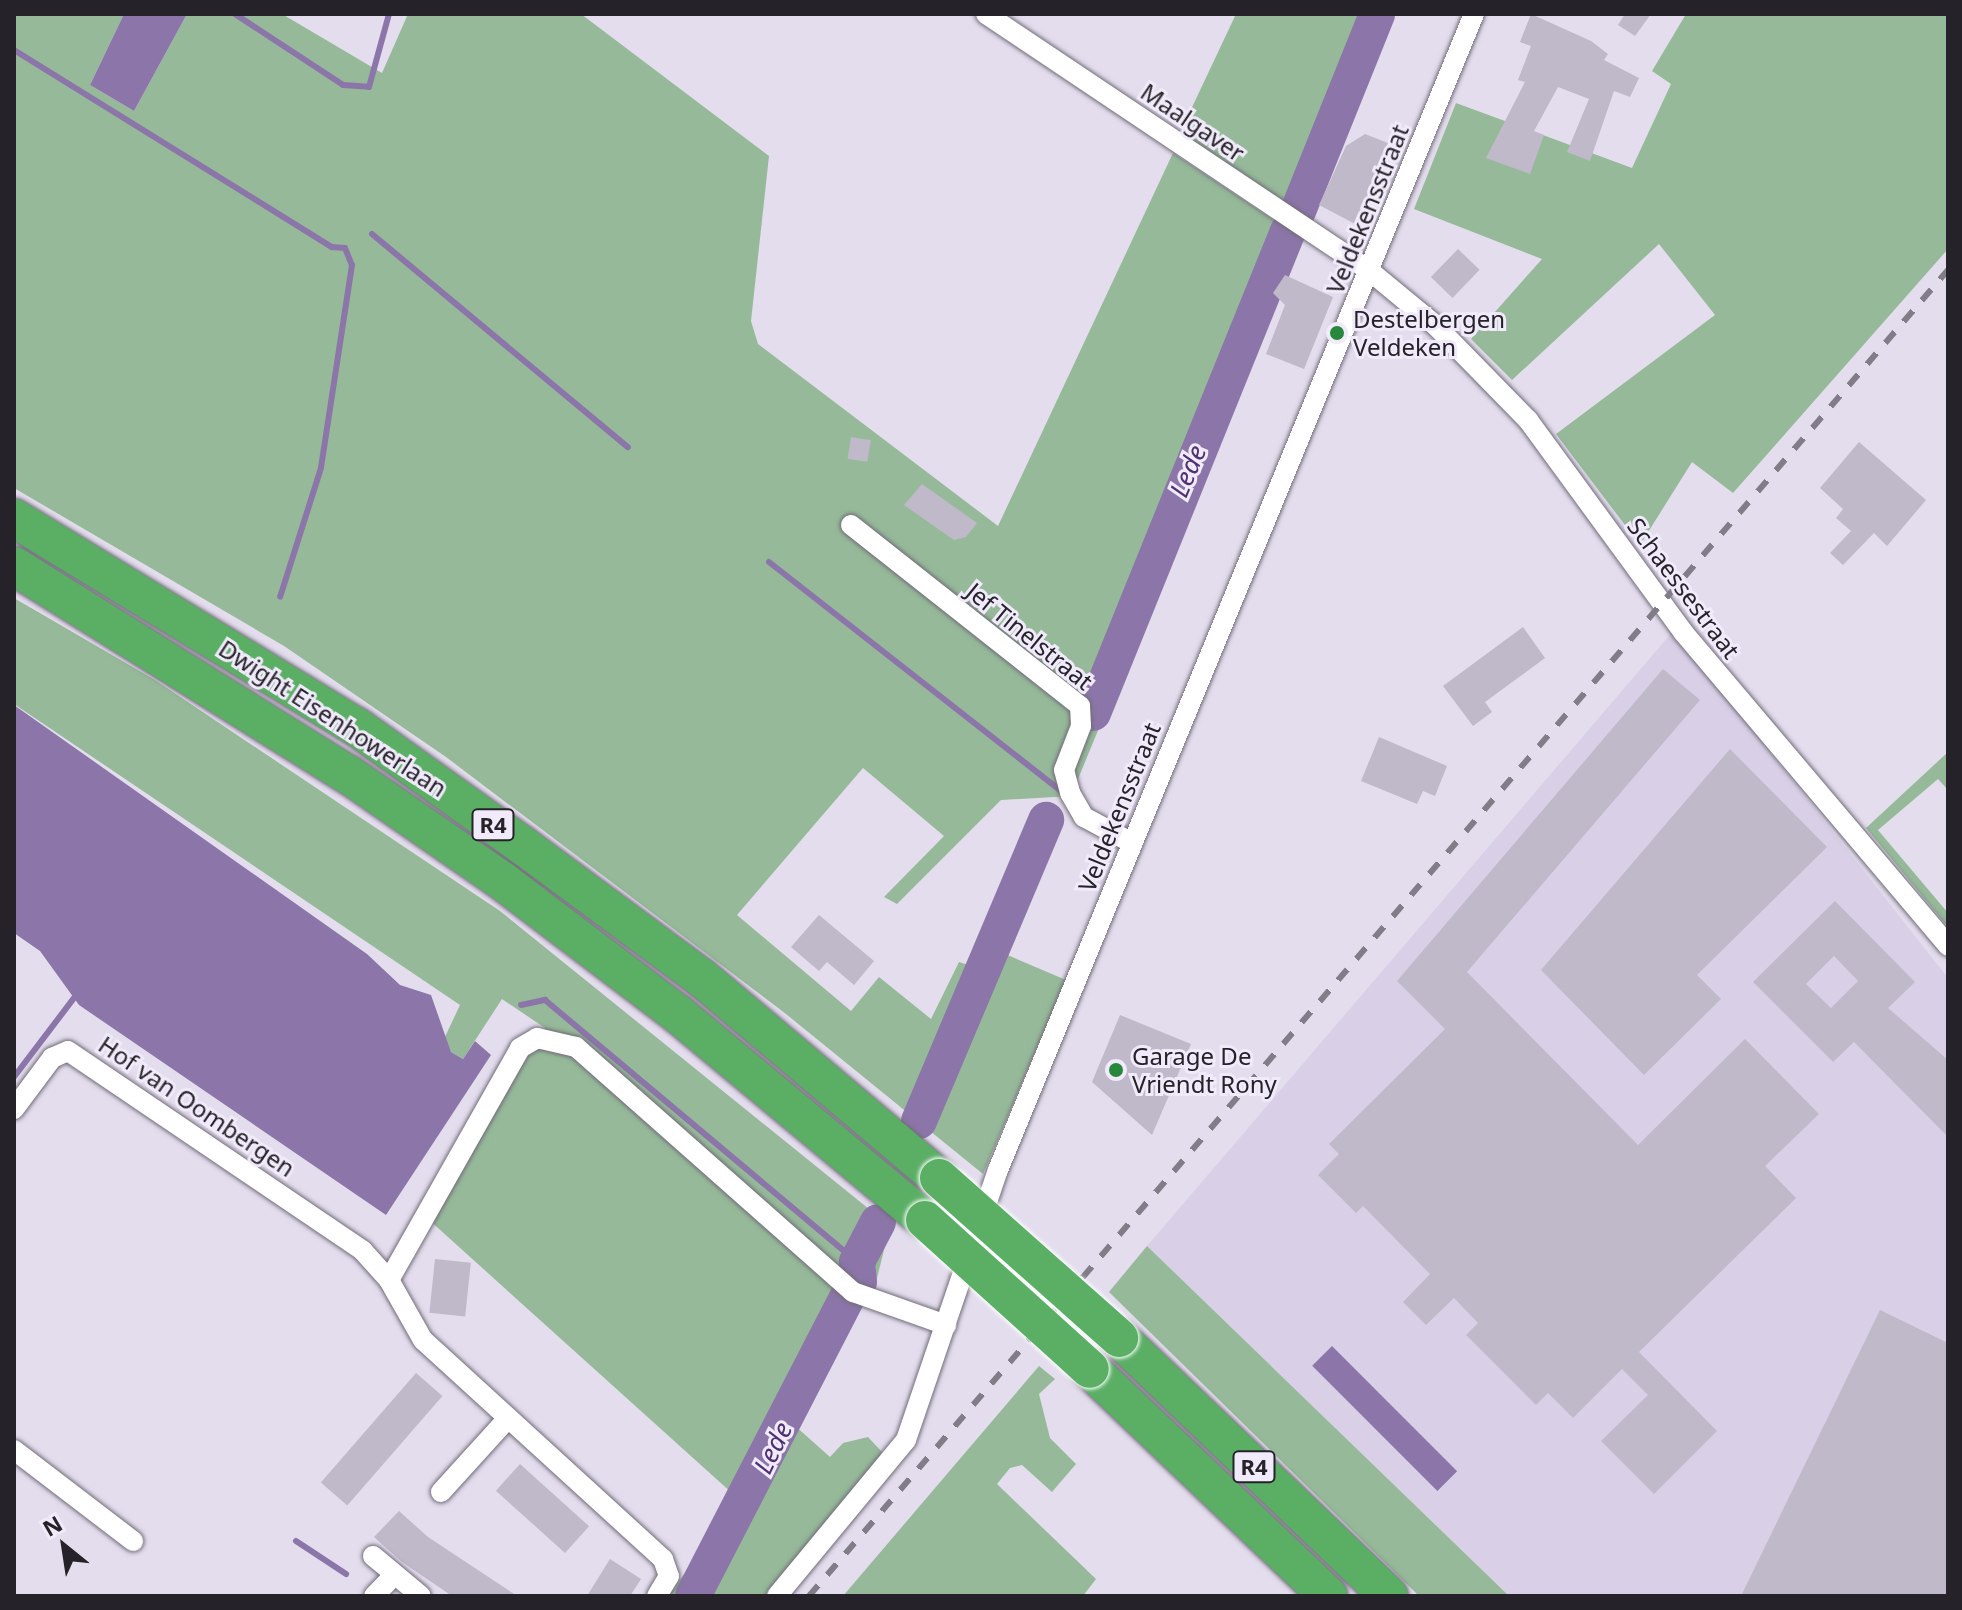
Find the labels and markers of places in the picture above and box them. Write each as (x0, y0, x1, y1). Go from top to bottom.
place label: Destelbergen Veldeken (1353, 305, 1505, 361)
marker: Destelbergen Veldeken (1328, 324, 1346, 342)
place label: Garage De Vriendt Rony (1132, 1042, 1277, 1098)
marker: Garage De Vriendt Rony (1107, 1061, 1125, 1079)

